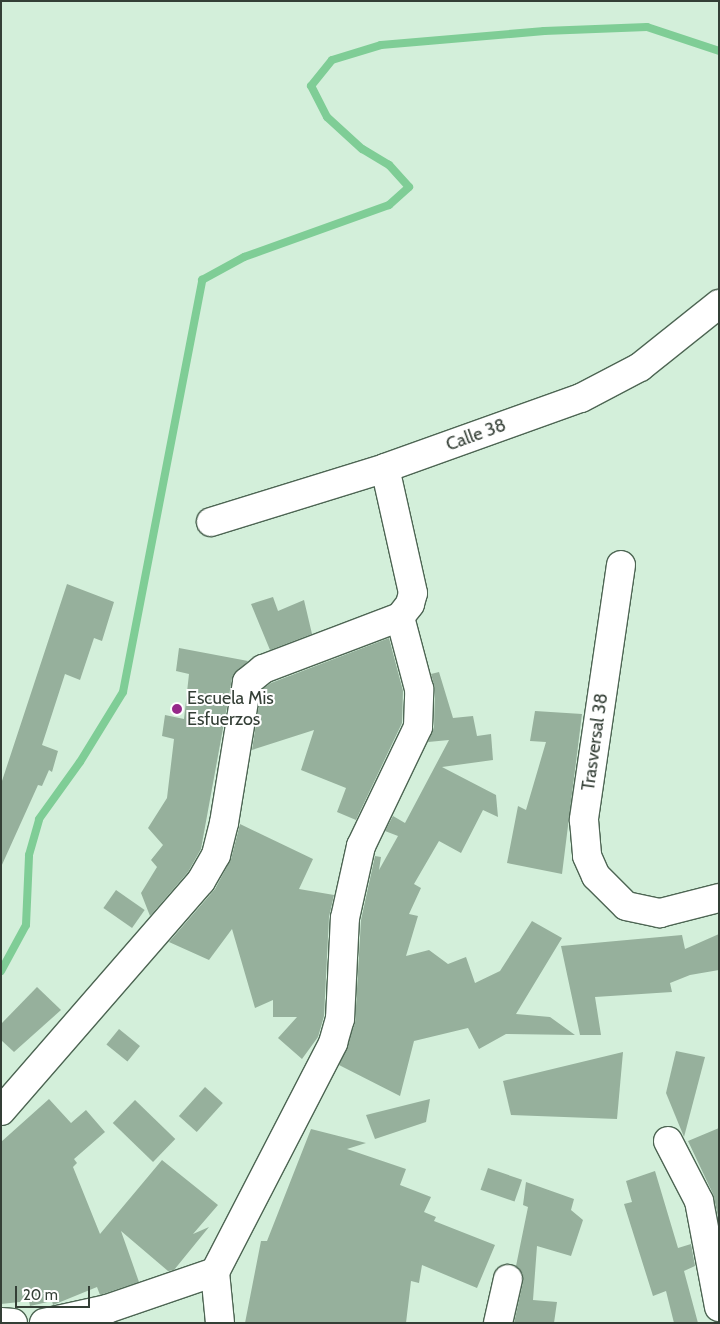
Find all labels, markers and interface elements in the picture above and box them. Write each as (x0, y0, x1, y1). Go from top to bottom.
street label: Calle 38 (443, 414, 509, 456)
place label: Escuela Mis Esfuerzos (187, 688, 274, 731)
street label: Trasversal 38 (577, 692, 613, 792)
marker: Escuela Mis Esfuerzos (171, 703, 183, 715)
scale bar (18, 1276, 92, 1308)
text: 20 m (23, 1286, 58, 1304)

